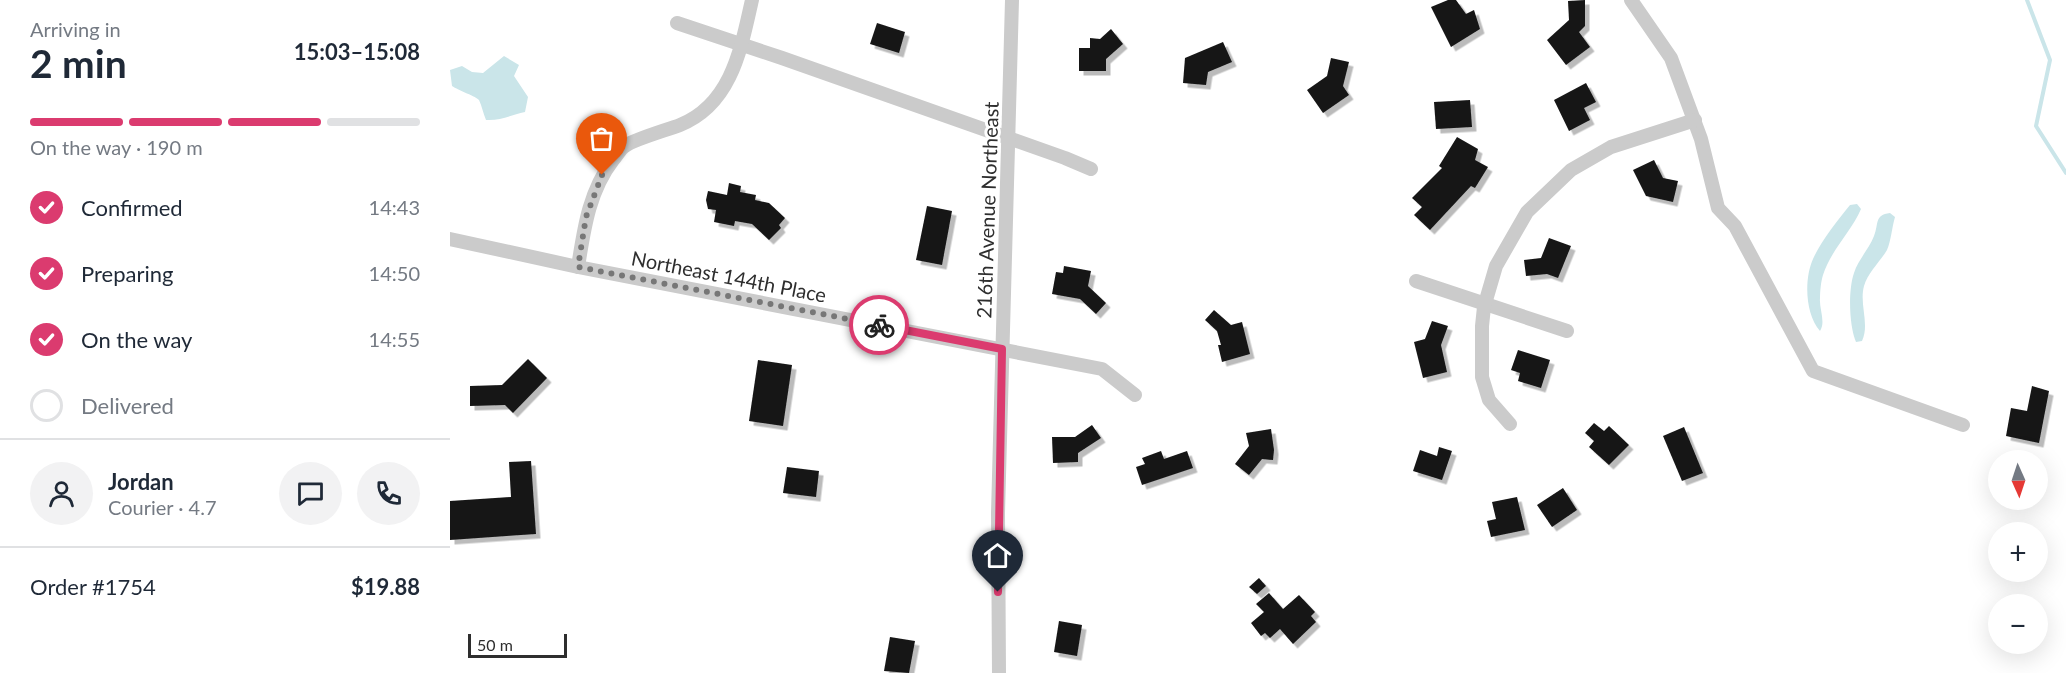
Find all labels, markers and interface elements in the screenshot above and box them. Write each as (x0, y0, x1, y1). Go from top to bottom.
text: Arriving in (30, 17, 121, 41)
text: 15:03–15:08 (294, 38, 420, 65)
text: 2 min (30, 40, 127, 86)
street label: 216th Avenue Northeast (971, 101, 1003, 319)
pin (576, 113, 627, 175)
icon: bag (585, 122, 618, 155)
text: On the way · 190 m (30, 135, 203, 159)
icon: check (30, 191, 63, 224)
text: Confirmed (81, 194, 183, 221)
text: 14:43 (369, 195, 420, 219)
street label: Northeast 144th Place (629, 245, 829, 307)
icon: check (30, 257, 63, 290)
text: Preparing (81, 260, 173, 287)
text: 14:50 (369, 261, 420, 285)
courier (849, 295, 909, 355)
icon: bike (863, 309, 896, 342)
icon: check (30, 323, 63, 356)
text: On the way (81, 326, 192, 353)
text: 14:55 (369, 327, 420, 351)
text: Delivered (81, 392, 174, 419)
north arrow (1988, 450, 2048, 510)
map controls (1988, 450, 2048, 654)
button: person (30, 462, 93, 525)
button: chat (279, 462, 342, 525)
button: phone (357, 462, 420, 525)
text: Jordan (108, 468, 174, 495)
text: Courier · 4.7 (108, 495, 217, 519)
button: + (1988, 522, 2048, 582)
pin (972, 530, 1023, 592)
icon: home (981, 539, 1014, 572)
text: Order #1754 (30, 573, 156, 600)
text: $19.88 (351, 573, 420, 600)
button: − (1988, 594, 2048, 654)
scale bar (468, 631, 567, 658)
text: 50 m (477, 635, 513, 654)

